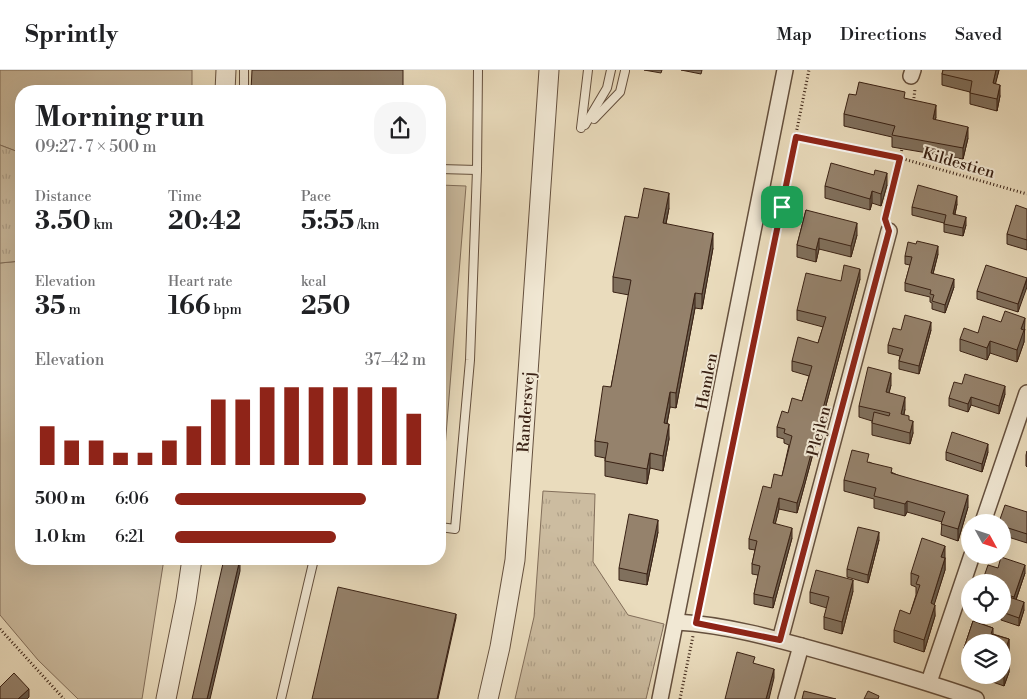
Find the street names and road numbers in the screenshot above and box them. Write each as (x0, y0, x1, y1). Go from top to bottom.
street label: Kildestien (920, 143, 998, 183)
street label: Hamlen (692, 351, 722, 411)
street label: Randersvej (513, 371, 539, 453)
street label: Plejlen (803, 403, 835, 459)

